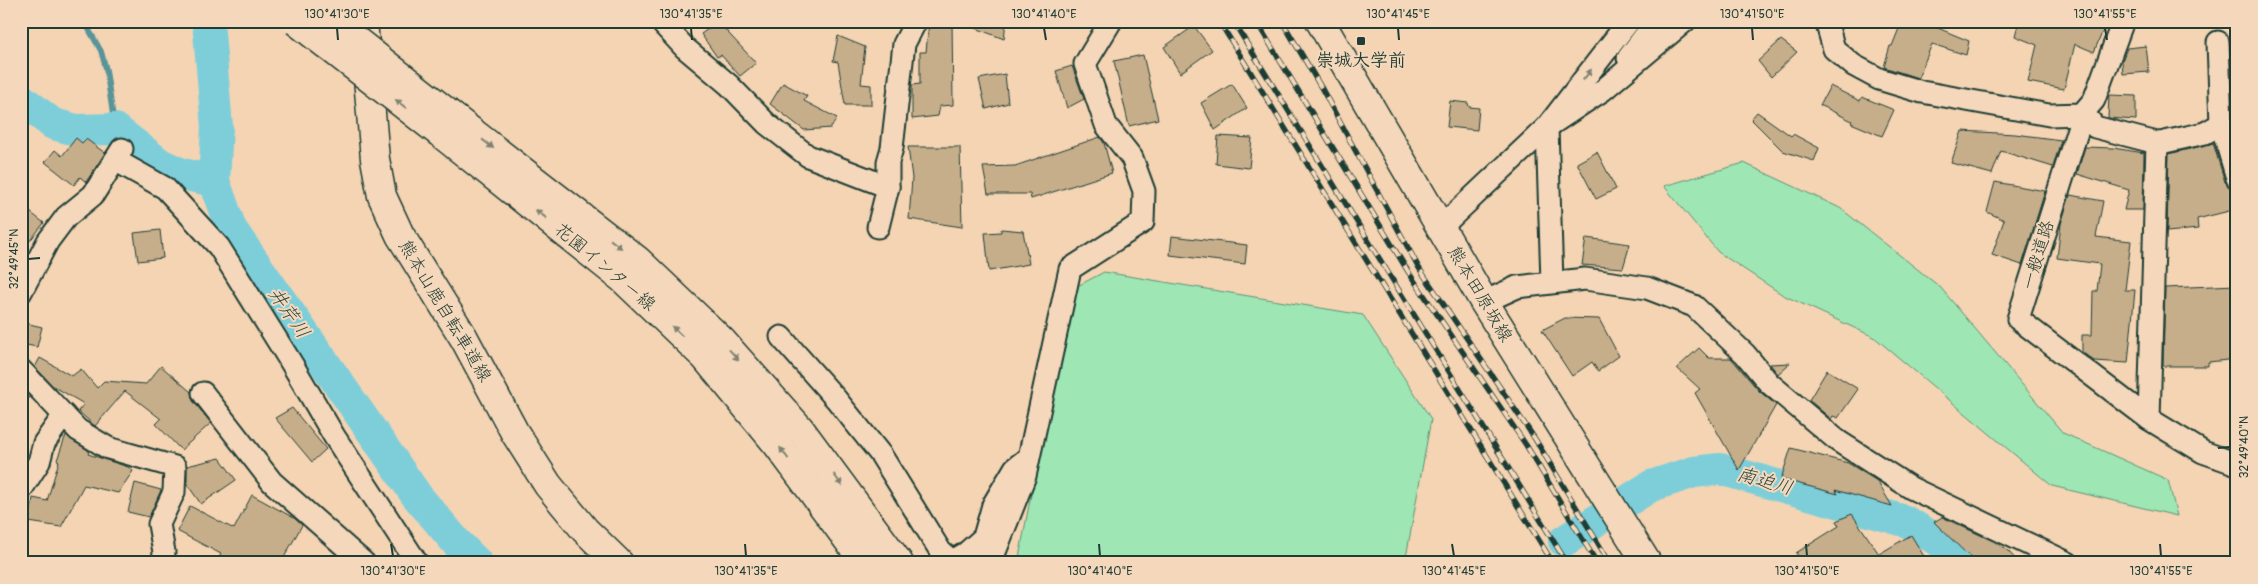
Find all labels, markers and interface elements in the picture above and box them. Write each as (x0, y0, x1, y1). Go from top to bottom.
text: 130°41'30"E (305, 7, 369, 22)
text: 130°41'35"E (659, 7, 723, 22)
text: 130°41'40"E (1011, 7, 1077, 22)
text: 130°41'45"E (1366, 7, 1430, 22)
text: 130°41'50"E (1720, 7, 1784, 22)
text: 130°41'55"E (2074, 7, 2137, 22)
marker: 崇城大学前 (1355, 35, 1367, 47)
place label: 崇城大学前 (1316, 49, 1406, 72)
one-way arrow (1582, 69, 1593, 82)
one-way arrow (395, 98, 408, 109)
one-way arrow (481, 138, 494, 149)
one-way arrow (534, 208, 547, 219)
street label: 一般道路 (2016, 217, 2060, 293)
street label: 花園インター線 (550, 218, 660, 316)
text: 32°49'45"N (7, 229, 22, 289)
street label: 熊本山鹿自転車道線 (393, 236, 497, 386)
one-way arrow (609, 238, 622, 249)
street label: 熊本田原坂線 (1442, 242, 1518, 346)
water label: 井芹川 (263, 283, 315, 343)
one-way arrow (672, 325, 684, 337)
one-way arrow (728, 348, 740, 360)
text: 32°49'40"N (2237, 416, 2252, 478)
one-way arrow (779, 446, 789, 460)
water label: 南迫川 (1734, 462, 1796, 500)
one-way arrow (833, 473, 843, 487)
text: 130°41'30"E (361, 564, 425, 579)
text: 130°41'35"E (714, 564, 778, 579)
text: 130°41'40"E (1067, 564, 1133, 579)
text: 130°41'45"E (1422, 564, 1486, 579)
text: 130°41'50"E (1775, 564, 1839, 579)
text: 130°41'55"E (2130, 564, 2193, 579)

